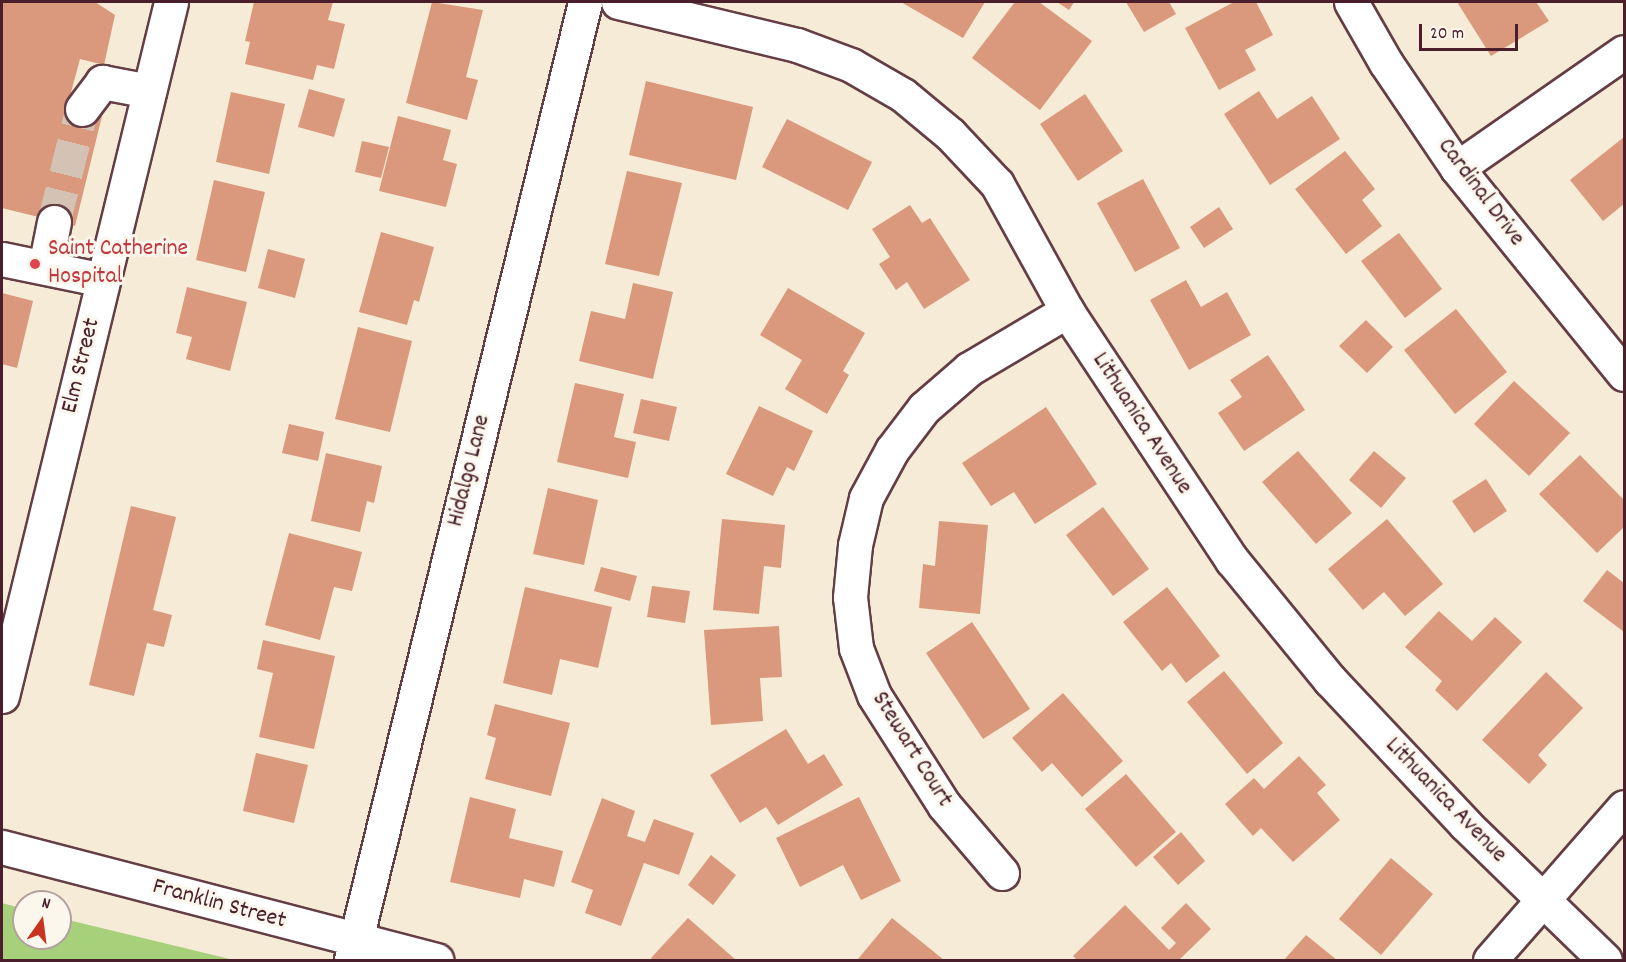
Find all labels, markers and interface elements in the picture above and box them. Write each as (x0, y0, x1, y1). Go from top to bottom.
scale bar (1422, 12, 1521, 50)
text: 20 m (1430, 22, 1464, 47)
street label: Cardinal Drive (1430, 133, 1530, 253)
place label: Saint Catherine Hospital (48, 236, 188, 292)
marker: Saint Catherine Hospital (26, 255, 44, 273)
street label: Elm Street (56, 315, 108, 417)
street label: Lithuanica Avenue (1084, 348, 1198, 500)
street label: Hidalgo Lane (442, 412, 498, 530)
street label: Stewart Court (864, 687, 958, 813)
street label: Lithuanica Avenue (1378, 732, 1512, 870)
street label: Franklin Street (149, 873, 289, 937)
north arrow (12, 890, 72, 950)
text: N (39, 892, 53, 916)

